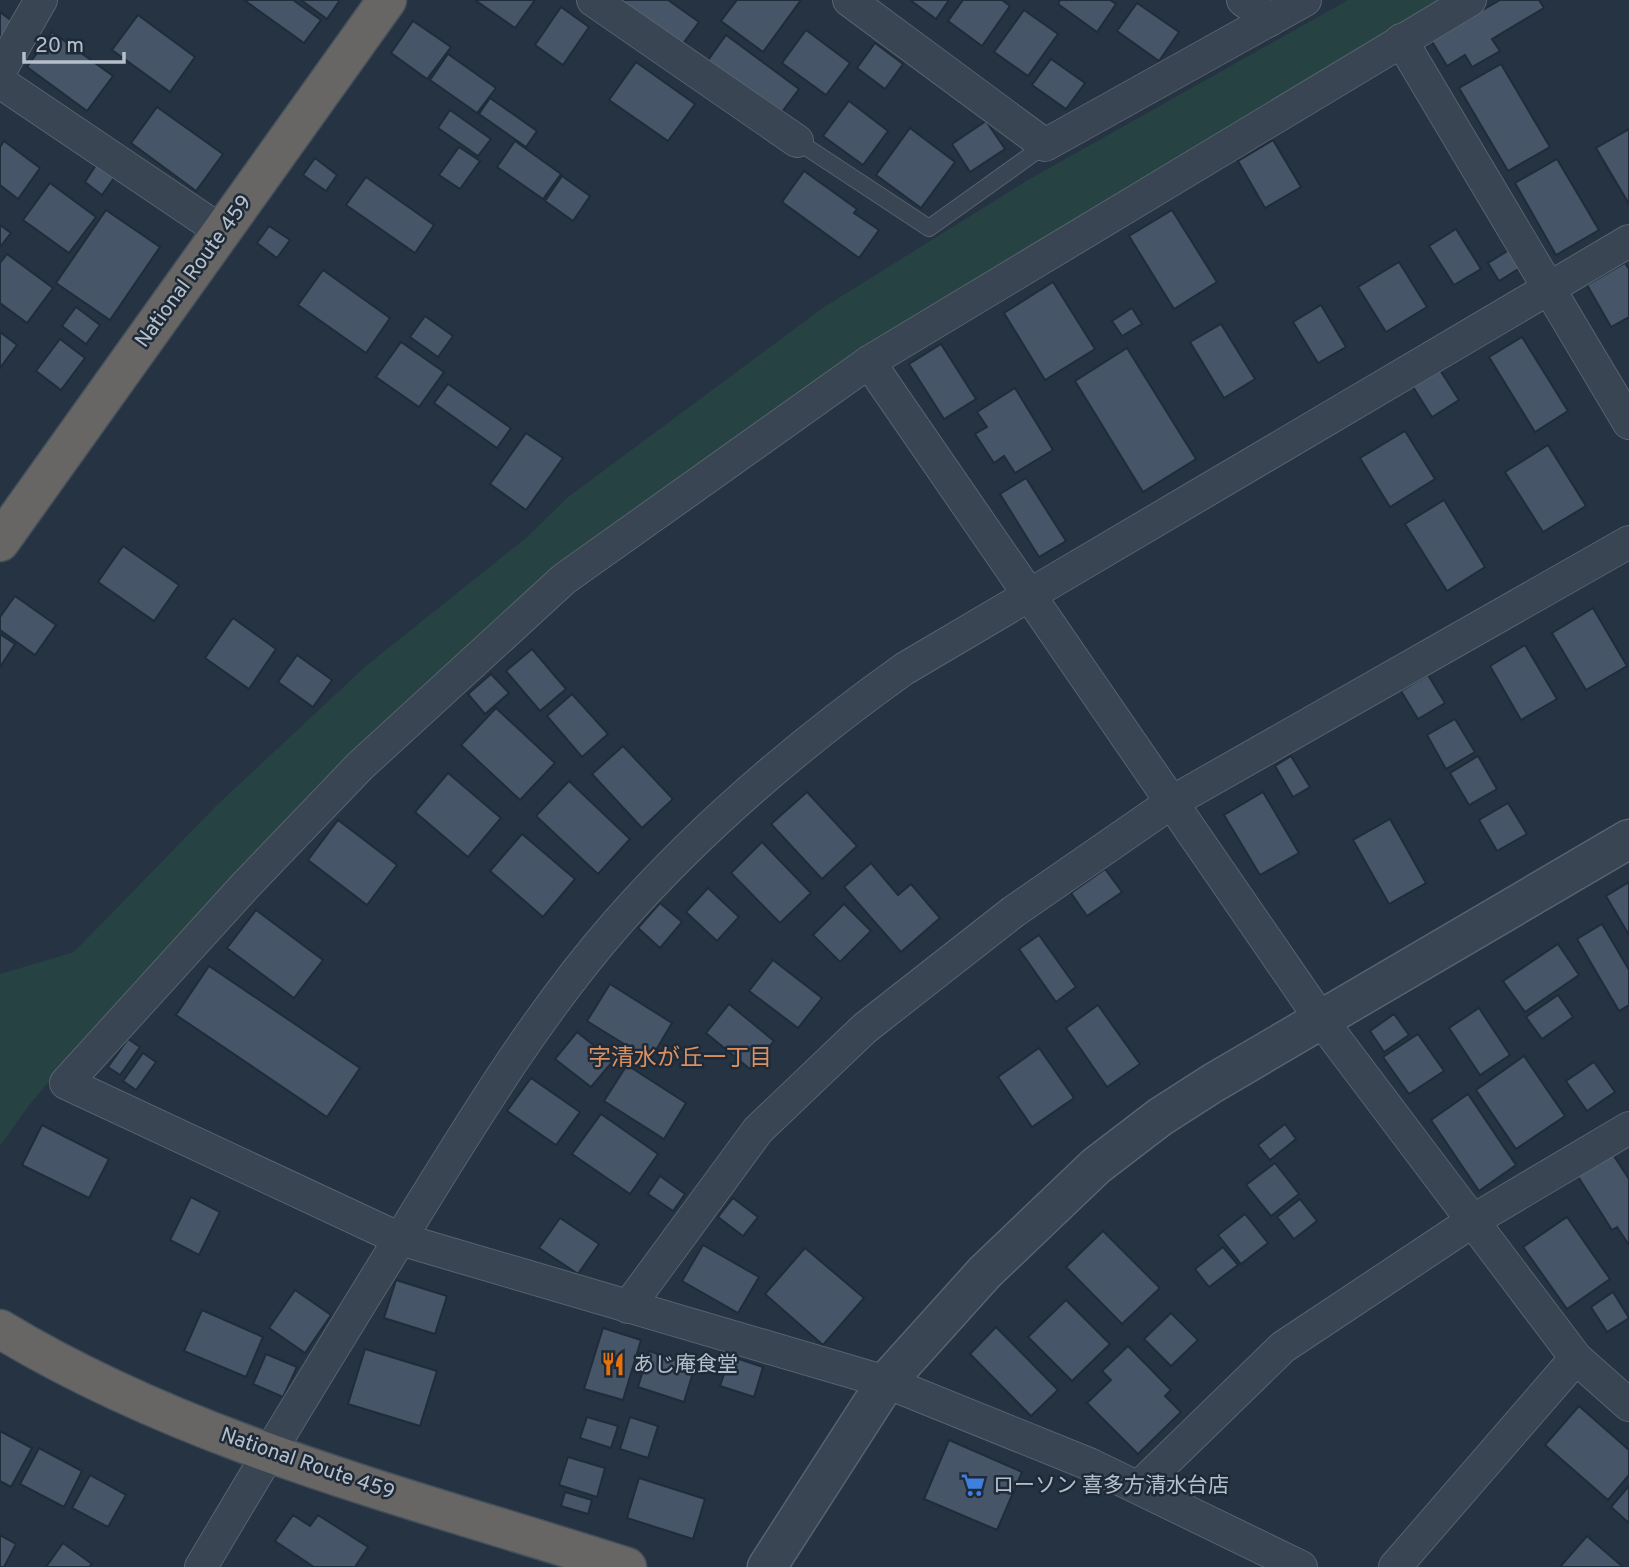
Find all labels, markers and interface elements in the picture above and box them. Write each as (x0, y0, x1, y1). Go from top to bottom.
scale bar (24, 21, 124, 65)
text: 20 m (35, 33, 84, 60)
street label: National Route 459 (130, 190, 259, 354)
district label: 字清水が丘一丁目 (588, 1045, 772, 1074)
restaurant icon: あじ庵食堂 (599, 1350, 627, 1378)
place label: あじ庵食堂 (633, 1352, 738, 1379)
street label: National Route 459 (217, 1422, 398, 1507)
supermarket icon: ローソン 喜多方清水台店 (959, 1471, 987, 1499)
place label: ローソン 喜多方清水台店 (993, 1473, 1229, 1500)

